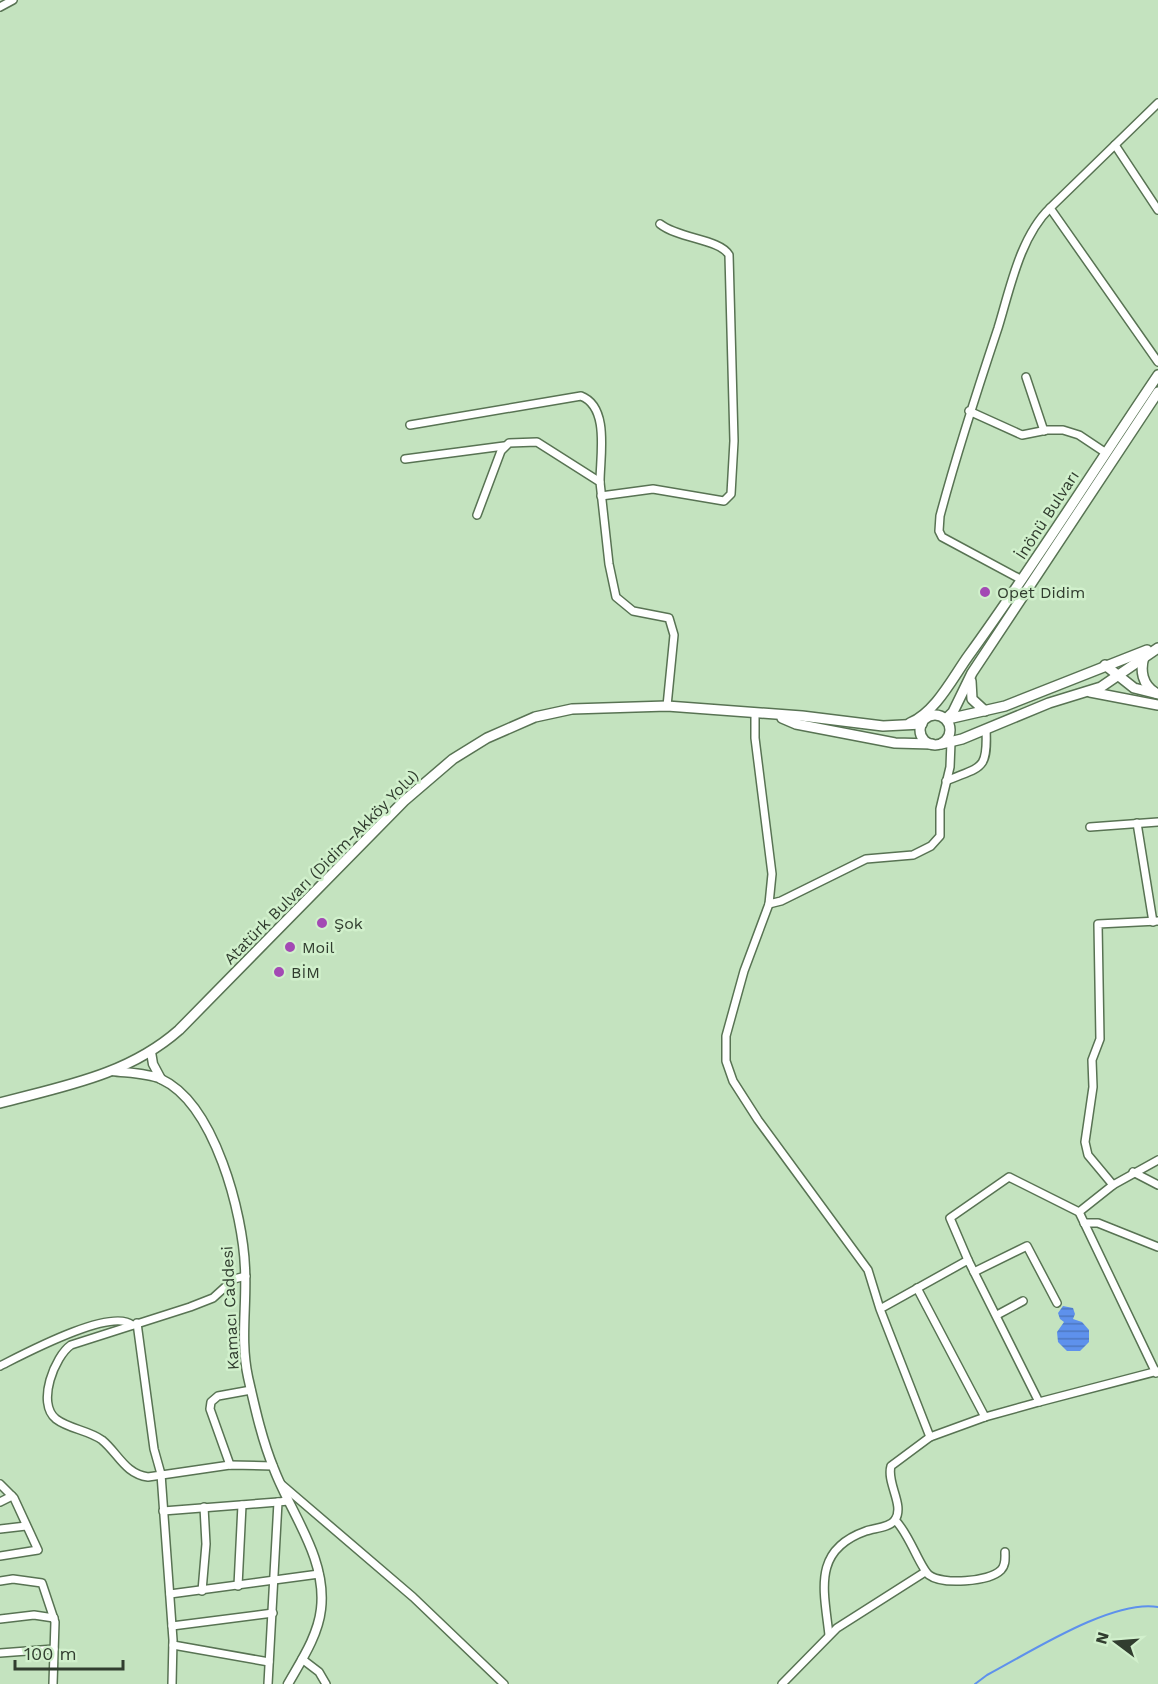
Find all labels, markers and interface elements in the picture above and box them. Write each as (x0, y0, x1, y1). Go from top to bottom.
street label: İnönü Bulvarı (1011, 467, 1083, 563)
place label: Opet Didim (997, 583, 1085, 602)
marker: Opet Didim (978, 585, 992, 599)
street label: Atatürk Bulvarı (Didim-Akköy Yolu) (220, 766, 422, 968)
place label: Şok (334, 914, 363, 933)
marker: Şok (315, 916, 329, 930)
place label: Moil (302, 938, 334, 957)
marker: Moil (283, 940, 297, 954)
place label: BİM (291, 963, 320, 982)
marker: BİM (272, 965, 286, 979)
street label: Kamacı Caddesi (217, 1245, 243, 1371)
north arrow (1086, 1612, 1146, 1672)
text: N (1091, 1630, 1113, 1646)
scale bar (15, 1633, 123, 1671)
text: 100 m (24, 1643, 77, 1664)

